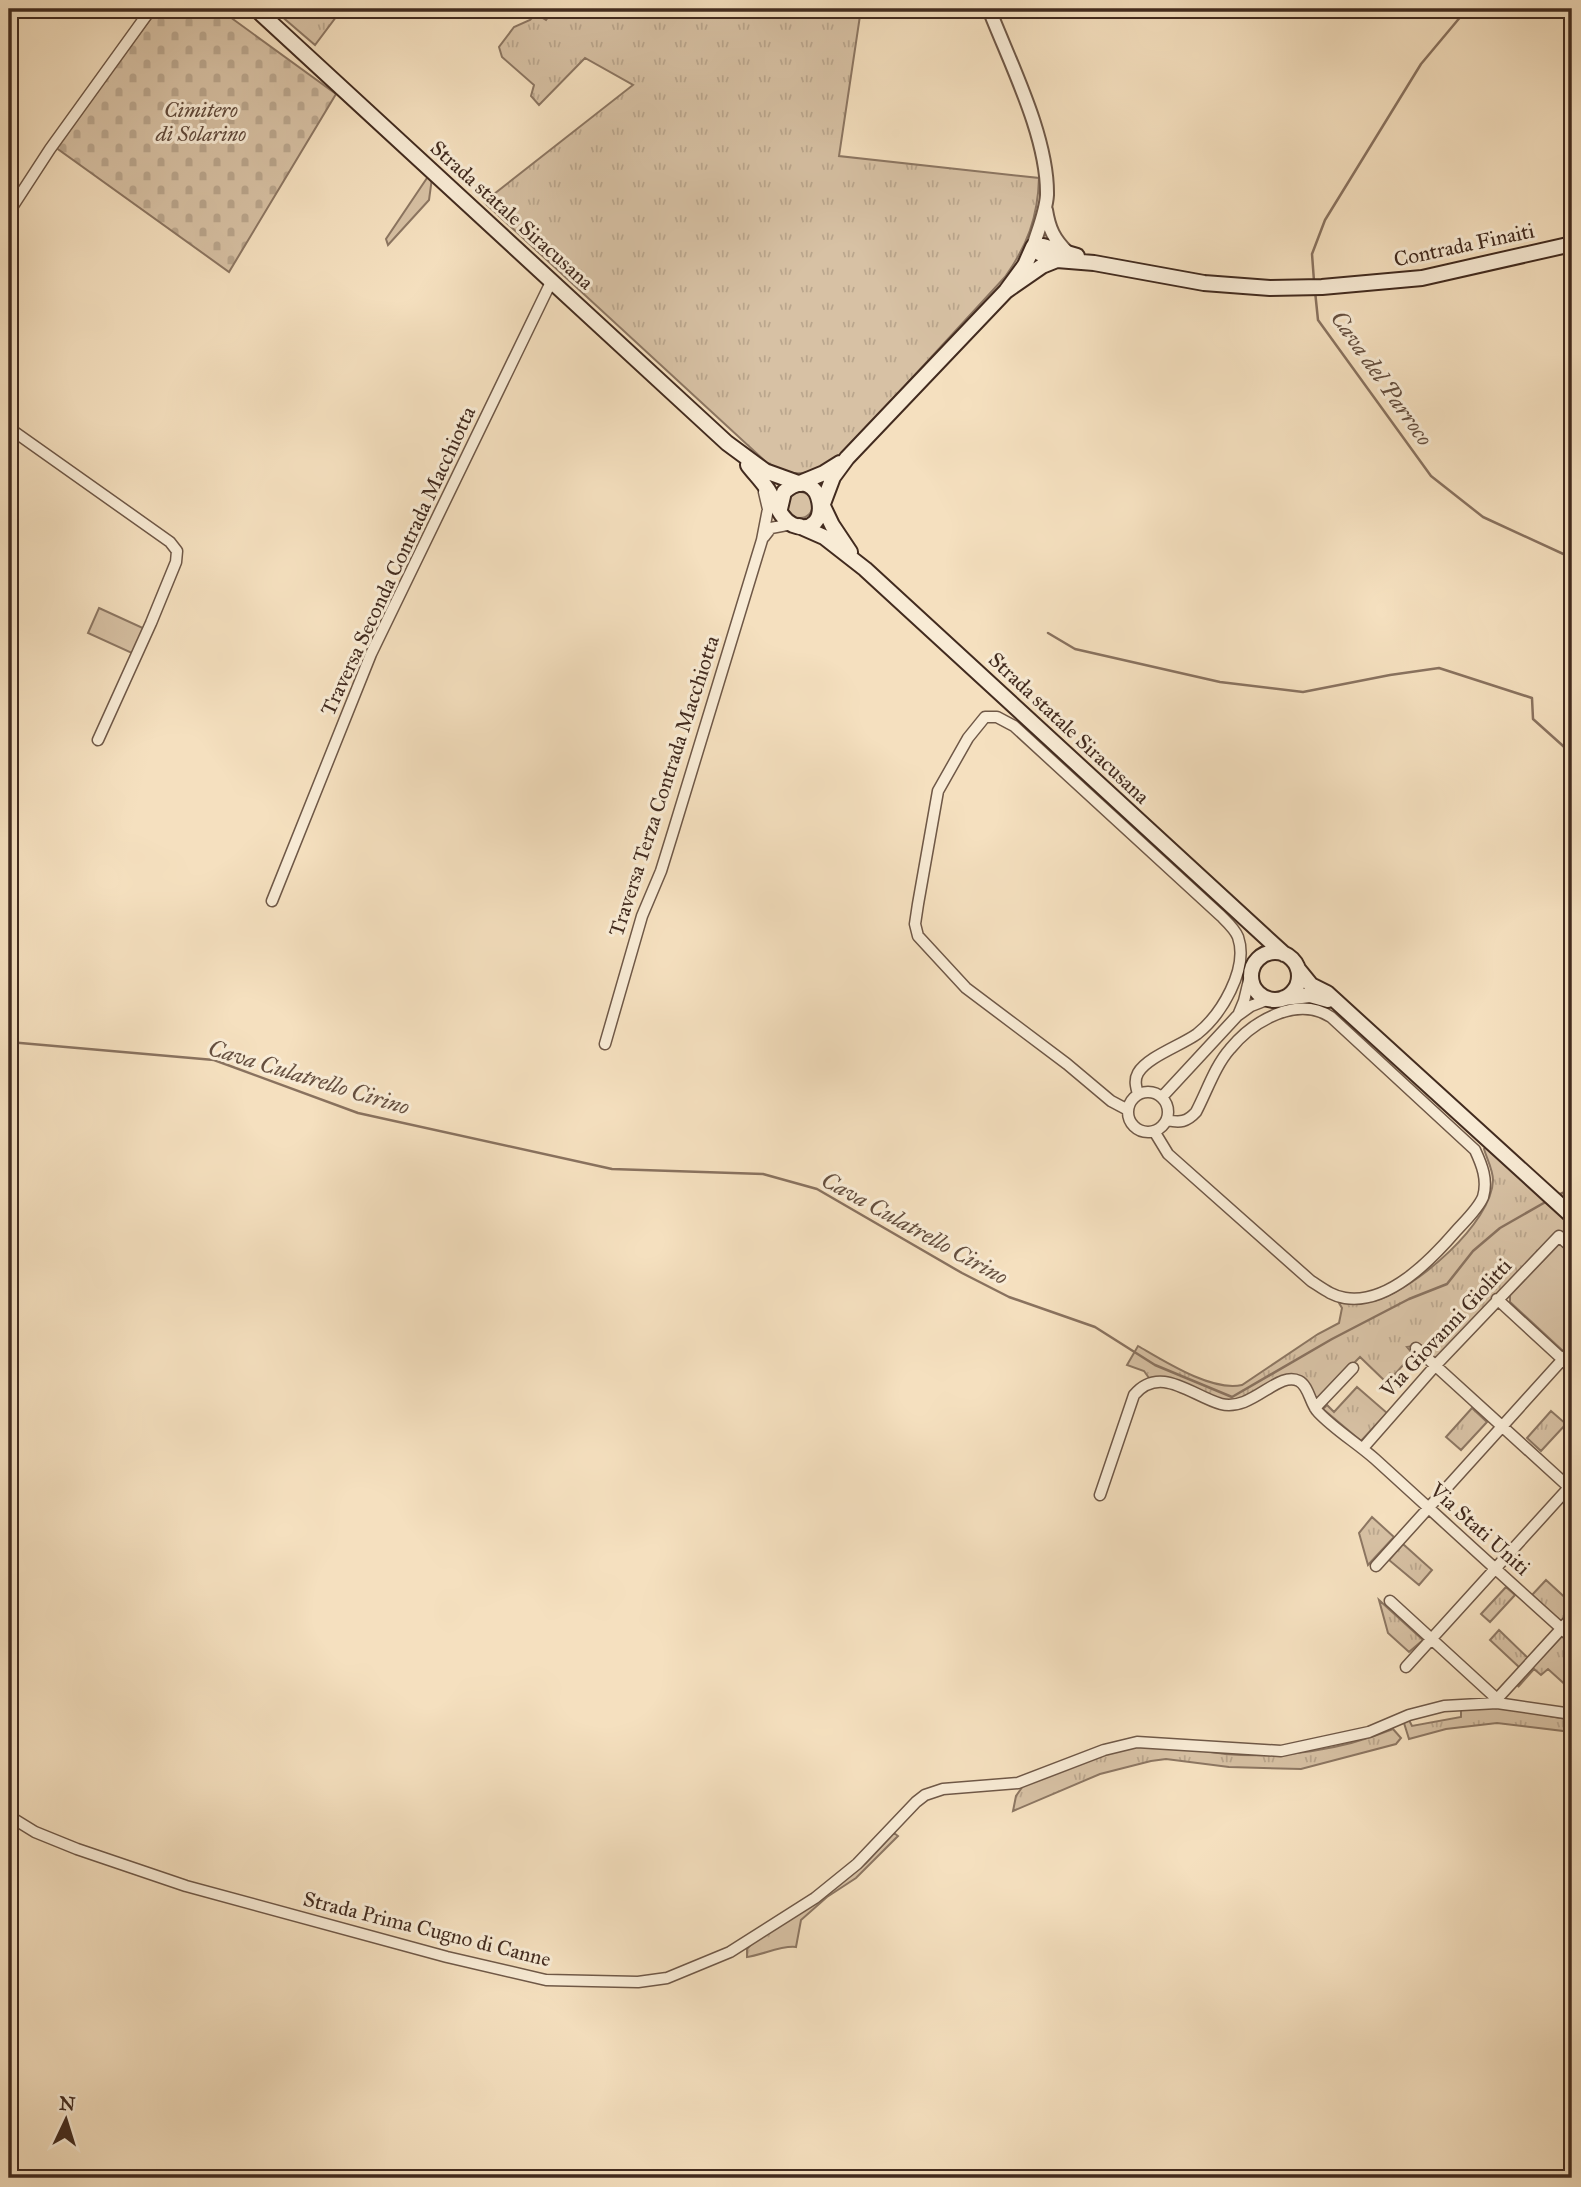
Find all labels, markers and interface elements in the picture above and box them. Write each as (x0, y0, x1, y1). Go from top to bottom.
park label: Cimitero di Solarino (155, 97, 246, 147)
street label: Strada statale Siracusana (425, 135, 599, 295)
street label: Contrada Finaiti (1391, 217, 1537, 273)
water label: Cava del Parroco (1325, 305, 1439, 451)
street label: Traversa Seconda Contrada Macchiotta (315, 402, 481, 720)
street label: Traversa Terza Contrada Macchiotta (603, 632, 725, 940)
street label: Strada statale Siracusana (983, 647, 1155, 809)
water label: Cava Culatrello Cirino (205, 1033, 413, 1121)
water label: Cava Culatrello Cirino (817, 1165, 1013, 1291)
street label: Via Giovanni Giolitti (1374, 1253, 1517, 1404)
street label: Via Stati Uniti (1424, 1476, 1536, 1581)
street label: Strada Prima Cugno di Canne (301, 1886, 554, 1972)
north arrow (32, 2086, 102, 2156)
text: N (58, 2092, 76, 2116)

